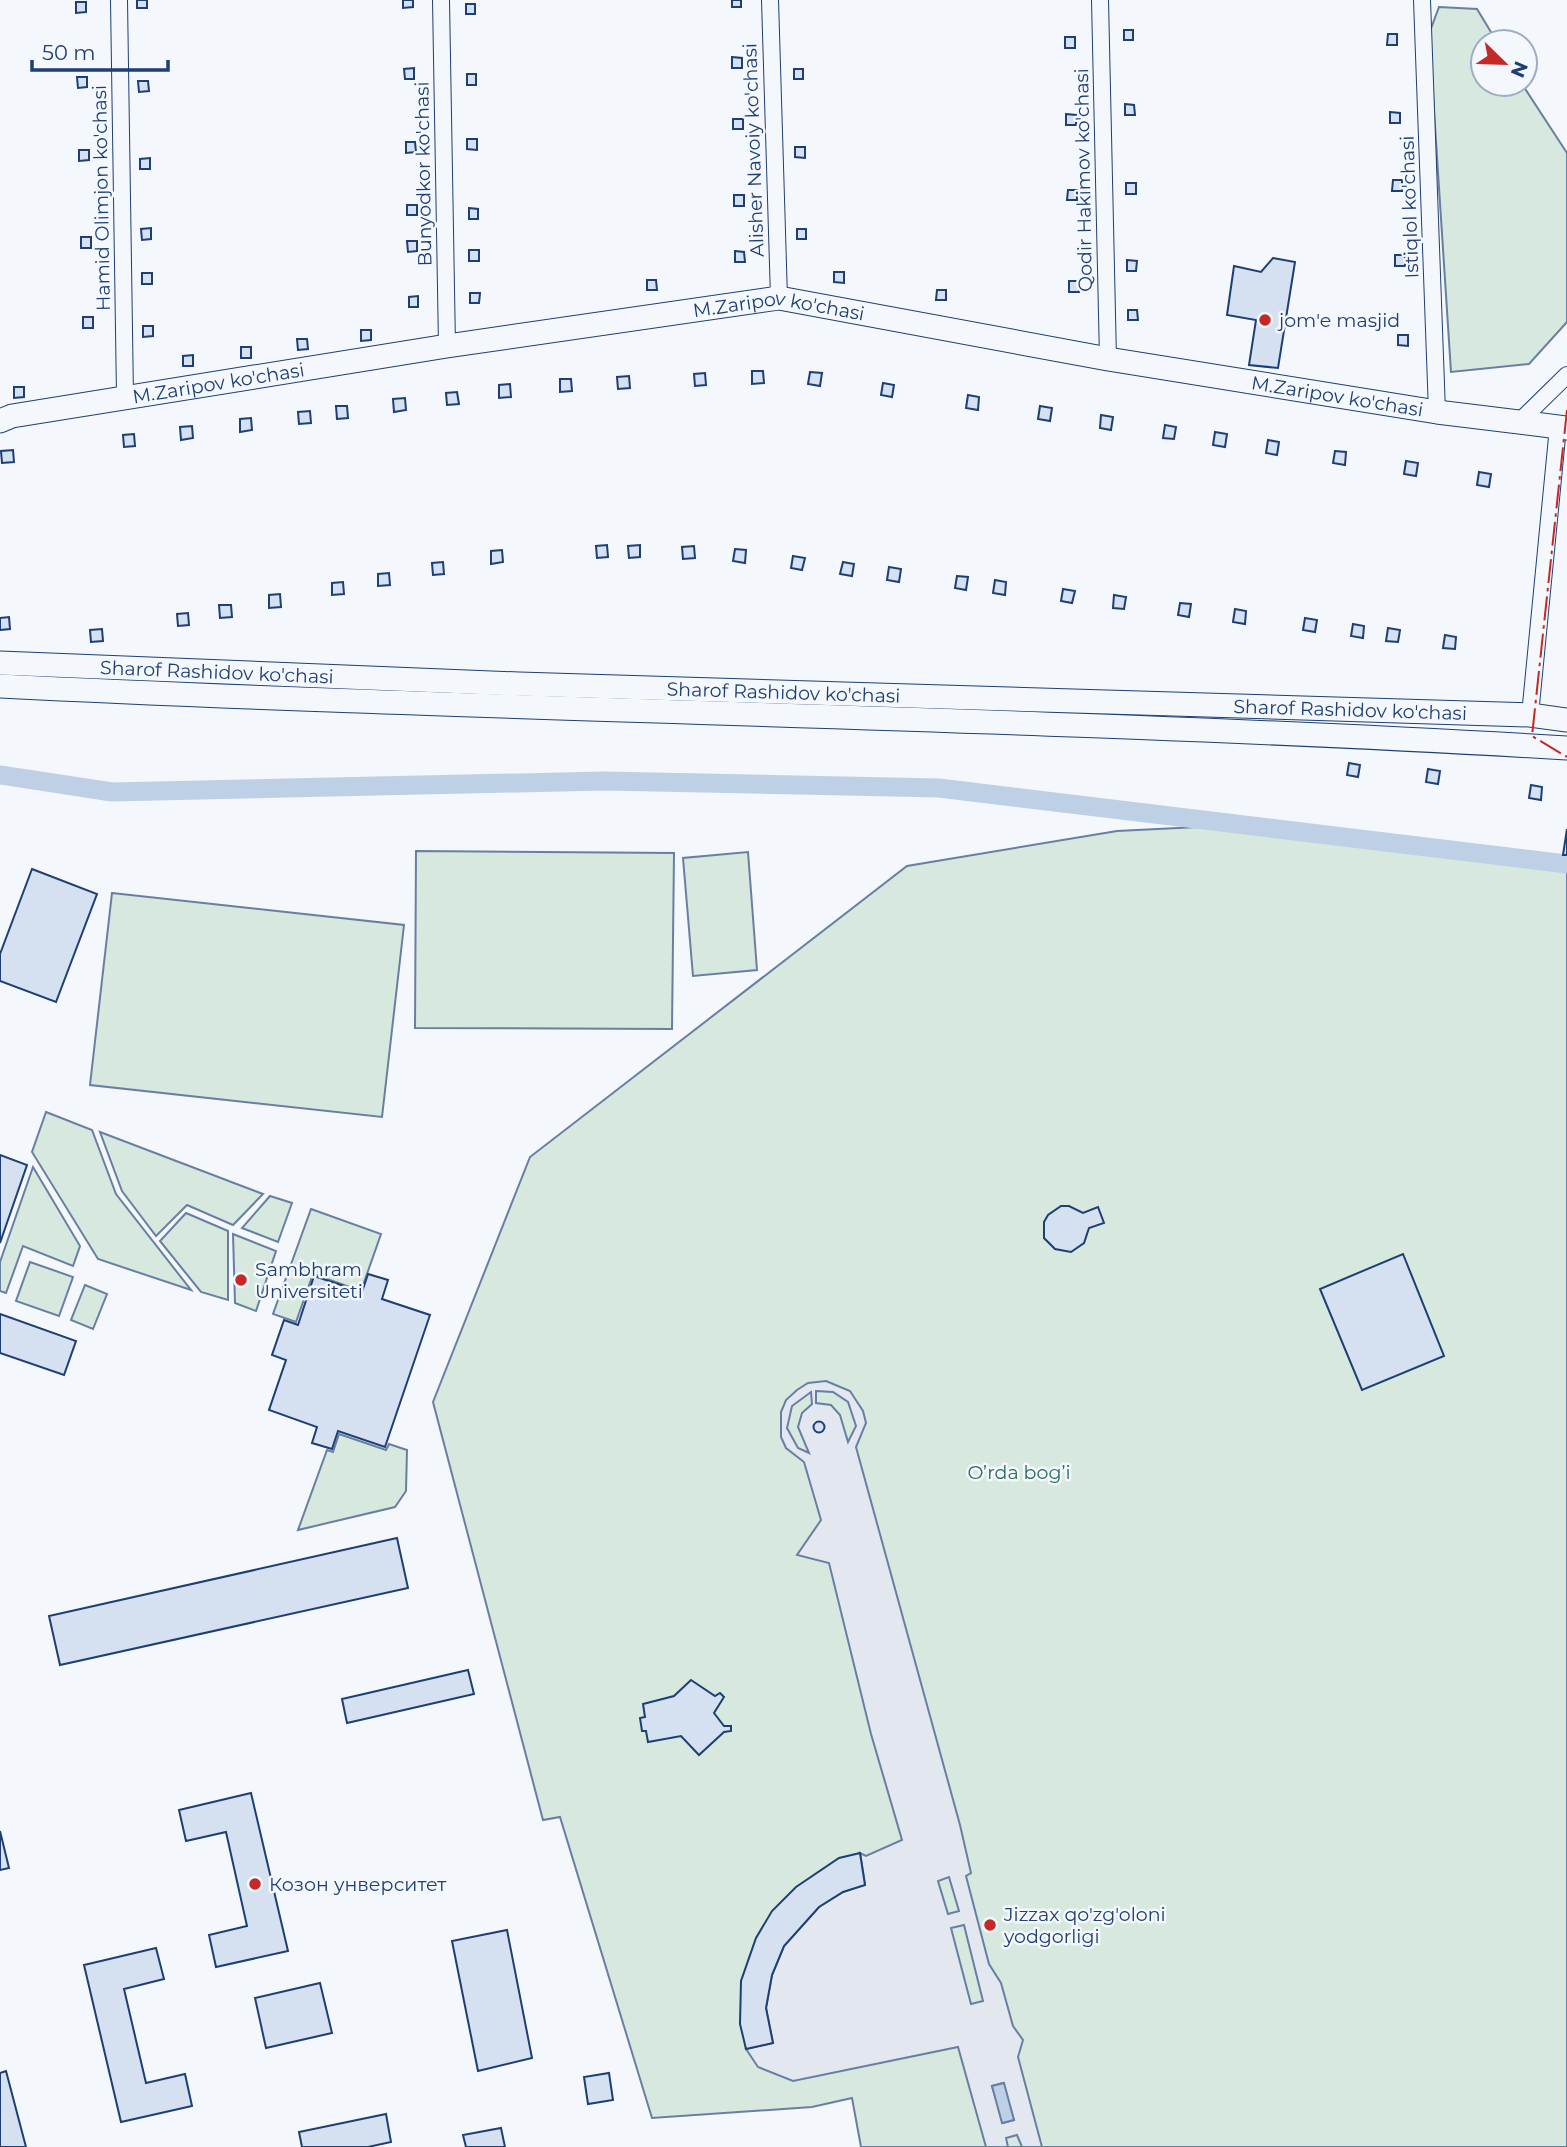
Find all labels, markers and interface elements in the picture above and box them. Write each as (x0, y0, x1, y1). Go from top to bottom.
scale bar (32, 28, 168, 72)
north arrow (1469, 28, 1539, 98)
text: 50 m (42, 40, 96, 65)
street label: Alisher Navoiy ko'chasi (738, 43, 769, 257)
text: N (1506, 58, 1533, 81)
street label: Qodir Hakimov ko'chasi (1070, 68, 1097, 292)
street label: Bunyodkor ko'chasi (410, 81, 437, 267)
street label: Hamid Olimjon ko'chasi (88, 85, 115, 311)
street label: Istiqlol ko'chasi (1396, 135, 1423, 279)
street label: M.Zaripov ko'chasi (691, 287, 866, 326)
place label: jom'e masjid (1277, 309, 1400, 332)
marker: jom'e masjid (1257, 312, 1273, 328)
street label: M.Zaripov ko'chasi (131, 358, 306, 408)
street label: M.Zaripov ko'chasi (1250, 371, 1425, 422)
street label: Sharof Rashidov ko'chasi (100, 656, 334, 688)
street label: Sharof Rashidov ko'chasi (666, 678, 901, 708)
street label: Sharof Rashidov ko'chasi (1233, 695, 1467, 725)
place label: Sambhram Universiteti (255, 1258, 363, 1303)
marker: Sambhram Universiteti (233, 1272, 249, 1288)
park label: O’rda bog’i (967, 1461, 1071, 1484)
place label: Козон унверситет (269, 1873, 446, 1896)
marker: Козон унверситет (247, 1876, 263, 1892)
place label: Jizzax qo'zg'oloni yodgorligi (1003, 1903, 1166, 1948)
marker: Jizzax qo'zg'oloni yodgorligi (982, 1917, 998, 1933)

